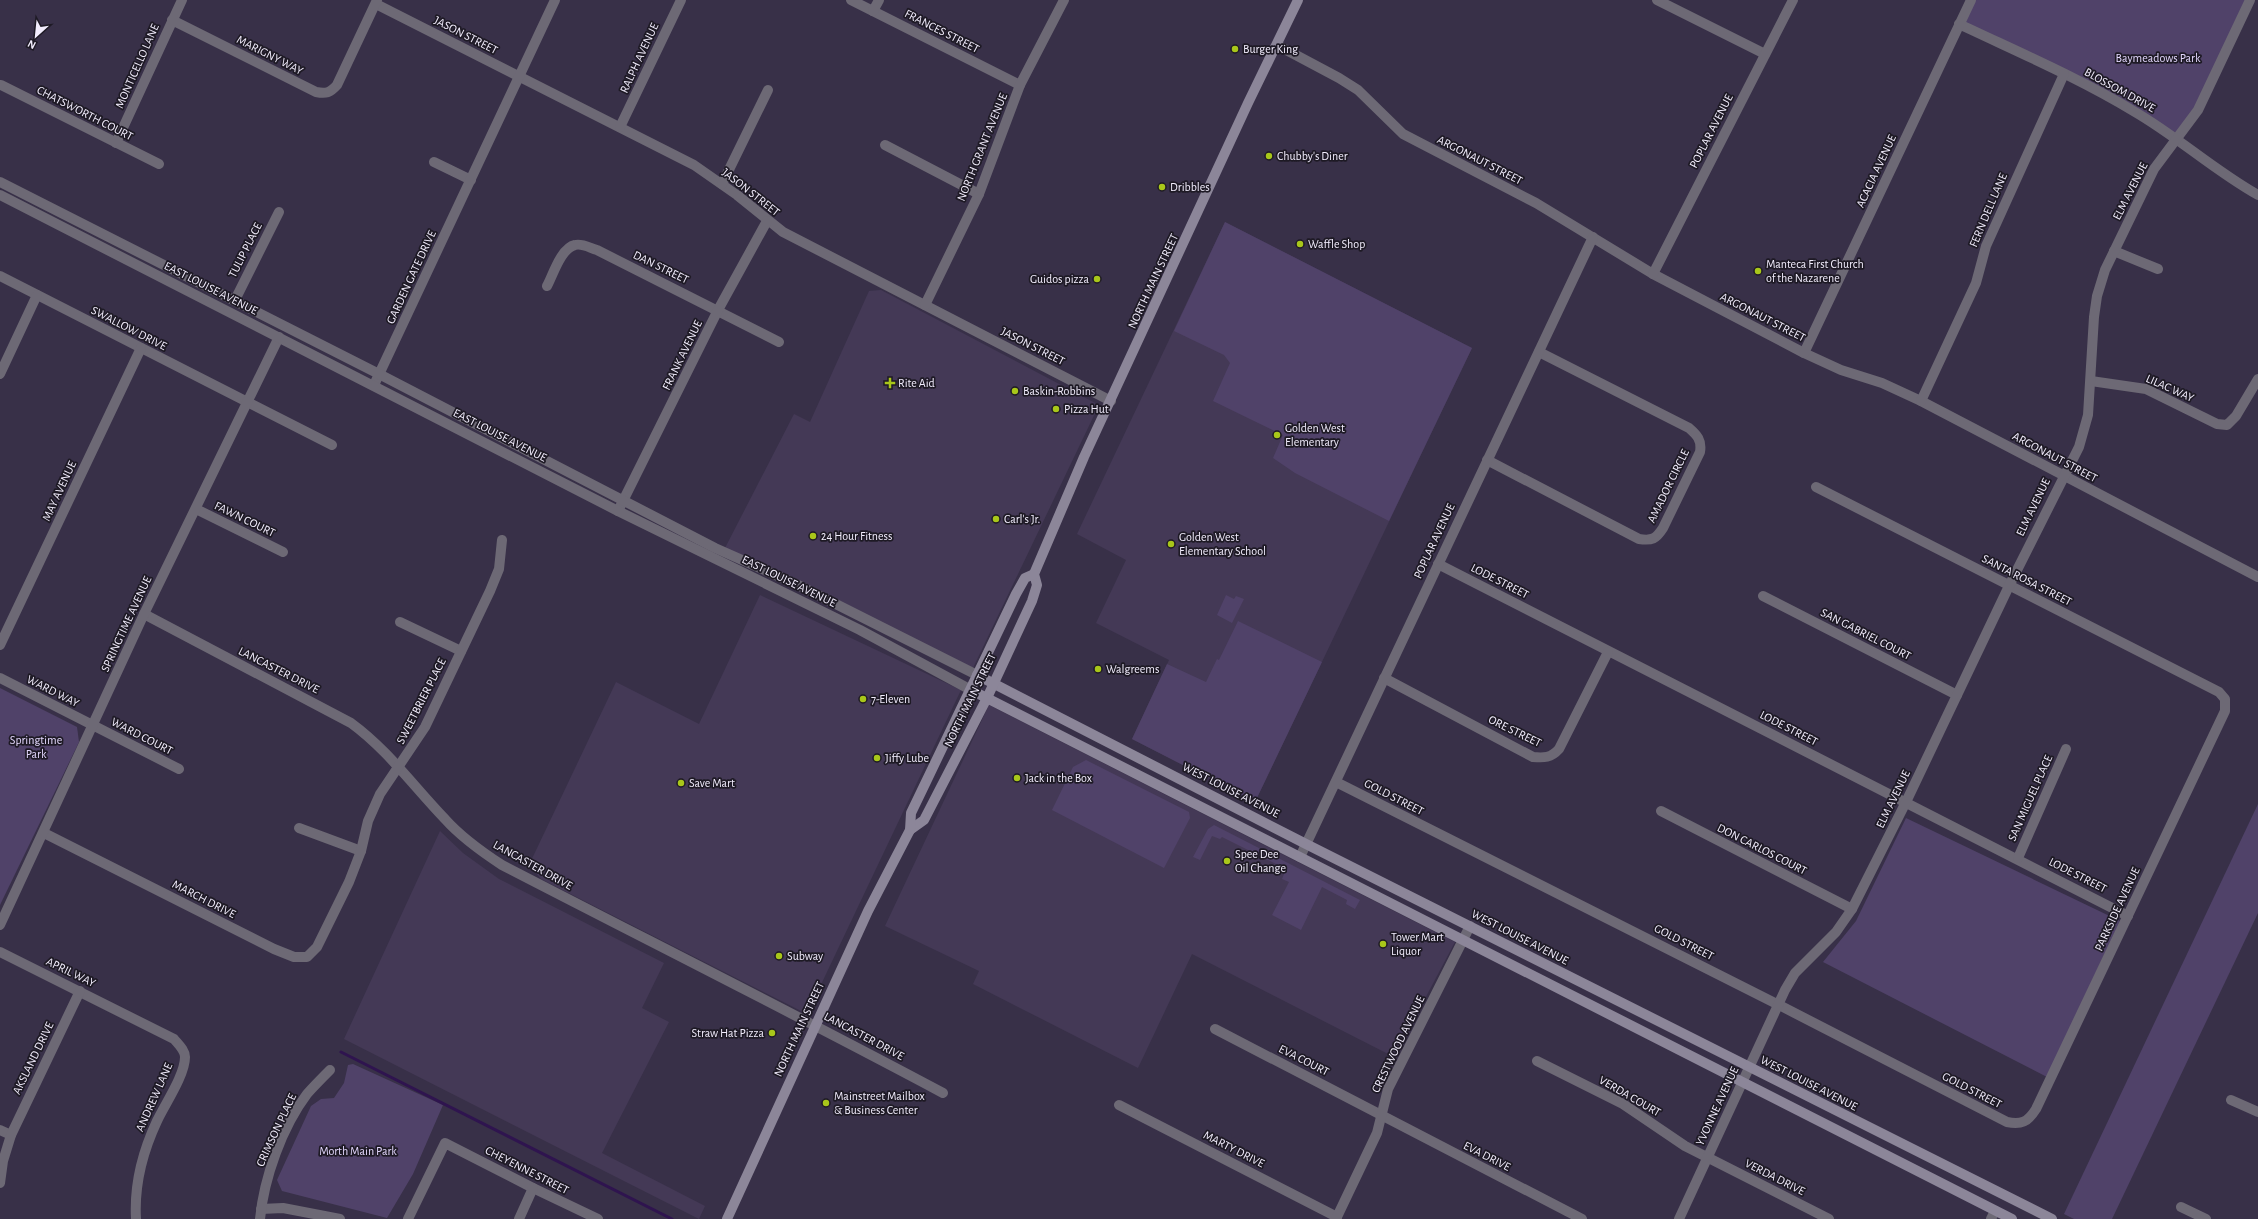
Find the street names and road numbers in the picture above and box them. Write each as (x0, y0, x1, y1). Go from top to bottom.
street label: FRANCES STREET (903, 7, 981, 55)
street label: JASON STREET (432, 14, 500, 56)
street label: RALPH AVENUE (618, 21, 661, 95)
street label: MONTICELLO LANE (113, 22, 161, 110)
street label: MARIGNY WAY (235, 33, 306, 77)
street label: BLOSSOM DRIVE (2083, 66, 2158, 115)
street label: CHATSWORTH COURT (35, 84, 135, 142)
street label: NORTH GRANT AVENUE (955, 91, 1009, 203)
street label: POPLAR AVENUE (1687, 92, 1735, 170)
street label: ARGONAUT STREET (1435, 133, 1525, 187)
street label: ACACIA AVENUE (1854, 133, 1898, 209)
street label: ELM AVENUE (2110, 160, 2150, 222)
street label: JASON STREET (720, 166, 782, 218)
street label: FERN DELL LANE (1967, 171, 2009, 249)
street label: TULIP PLACE (226, 220, 264, 279)
street label: GARDEN GATE DRIVE (384, 228, 438, 326)
street label: NORTH MAIN STREET (1126, 232, 1180, 330)
street label: DAN STREET (631, 248, 691, 286)
street label: EAST LOUISE AVENUE (162, 259, 260, 317)
street label: ARGONAUT STREET (1718, 290, 1808, 344)
street label: SWALLOW DRIVE (89, 304, 169, 352)
street label: FRANK AVENUE (660, 318, 704, 392)
street label: JASON STREET (999, 325, 1067, 367)
street label: LILAC WAY (2144, 372, 2196, 404)
street label: EAST LOUISE AVENUE (451, 406, 549, 464)
street label: ARGONAUT STREET (2011, 430, 2099, 484)
street label: AMADOR CIRCLE (1645, 447, 1691, 525)
street label: MAY AVENUE (40, 459, 78, 523)
street label: ELM AVENUE (2014, 476, 2052, 538)
street label: FAWN COURT (213, 499, 277, 539)
street label: POPLAR AVENUE (1411, 501, 1457, 580)
street label: SANTA ROSA STREET (1980, 552, 2074, 608)
street label: EAST LOUISE AVENUE (740, 553, 838, 609)
street label: LODE STREET (1469, 561, 1531, 601)
street label: SPRINGTIME AVENUE (99, 574, 154, 674)
street label: SAN GABRIEL COURT (1819, 606, 1913, 662)
street label: LANCASTER DRIVE (237, 644, 321, 696)
street label: NORTH MAIN STREET (942, 651, 998, 749)
street label: SWEETBRIER PLACE (394, 656, 448, 746)
street label: WARD WAY (25, 673, 82, 710)
street label: LODE STREET (1758, 708, 1820, 748)
street label: ORE STREET (1487, 713, 1544, 749)
street label: WARD COURT (109, 715, 175, 757)
street label: SAN MIGUEL PLACE (2006, 753, 2054, 843)
street label: WEST LOUISE AVENUE (1181, 760, 1282, 820)
street label: ELM AVENUE (1874, 768, 1912, 830)
street label: GOLD STREET (1362, 777, 1426, 817)
street label: DON CARLOS COURT (1715, 821, 1809, 877)
street label: LANCASTER DRIVE (491, 838, 575, 892)
street label: LODE STREET (2047, 855, 2109, 895)
street label: PARKSIDE AVENUE (2092, 865, 2142, 953)
street label: MARCH DRIVE (170, 878, 238, 920)
street label: WEST LOUISE AVENUE (1470, 907, 1571, 967)
street label: GOLD STREET (1652, 922, 1716, 962)
street label: APRIL WAY (44, 955, 98, 989)
street label: NORTH MAIN STREET (772, 980, 826, 1078)
street label: CRESTWOOD AVENUE (1369, 993, 1427, 1094)
street label: LANCASTER DRIVE (822, 1010, 906, 1062)
street label: AKSLAND DRIVE (10, 1020, 56, 1096)
street label: EVA COURT (1277, 1042, 1331, 1078)
street label: WEST LOUISE AVENUE (1759, 1053, 1860, 1113)
street label: ANDREW LANE (133, 1061, 175, 1133)
street label: YVONNE AVENUE (1694, 1065, 1741, 1147)
street label: GOLD STREET (1940, 1070, 2004, 1110)
street label: VERDA COURT (1597, 1074, 1663, 1119)
street label: CRIMSON PLACE (254, 1091, 298, 1168)
street label: MARTY DRIVE (1202, 1128, 1267, 1170)
street label: EVA DRIVE (1461, 1139, 1513, 1173)
street label: CHEYENNE STREET (483, 1144, 571, 1196)
street label: VERDA DRIVE (1743, 1157, 1807, 1197)

